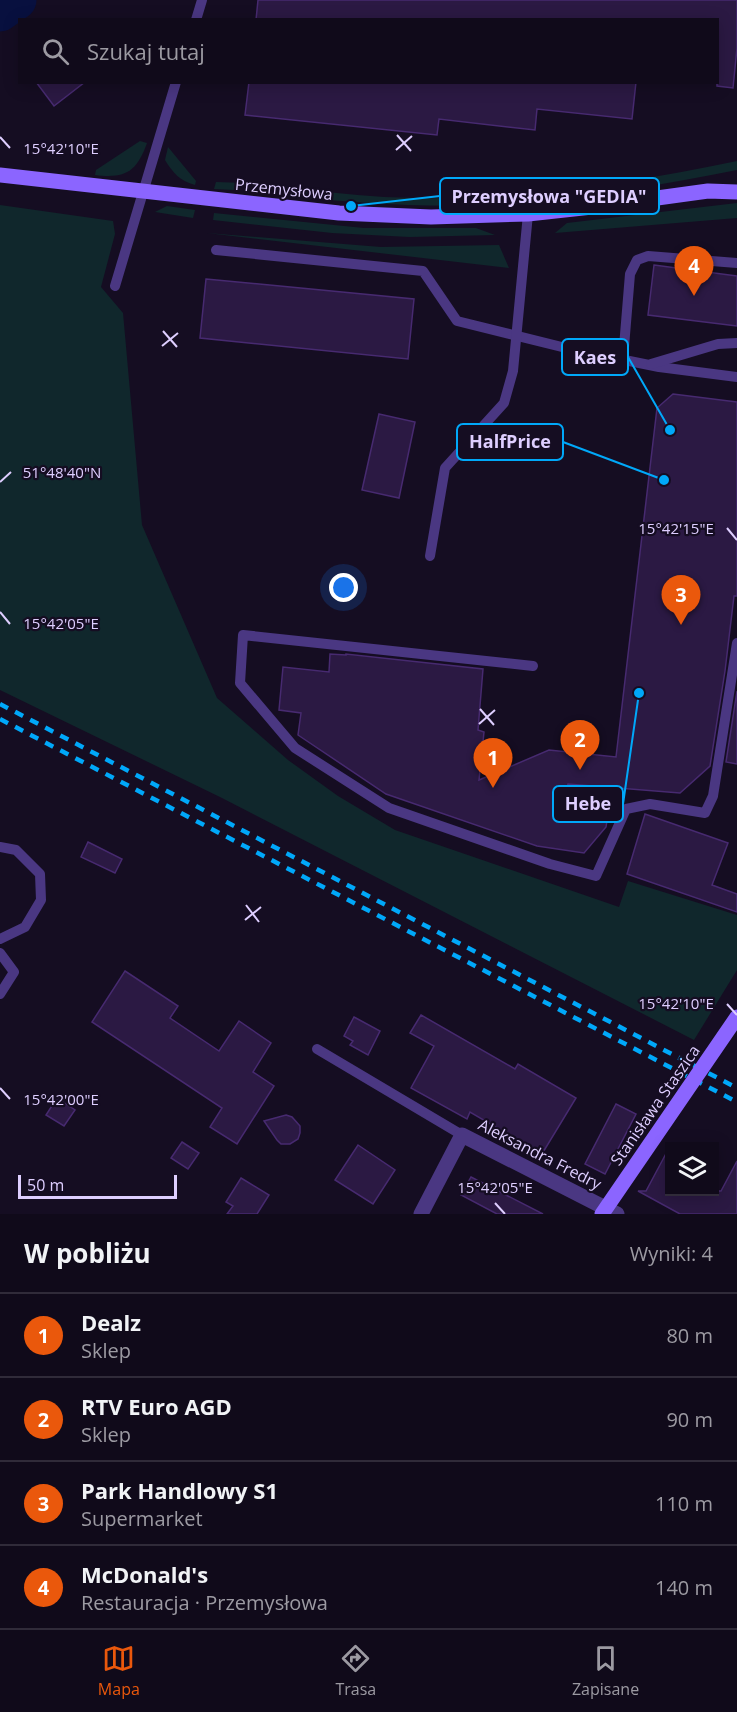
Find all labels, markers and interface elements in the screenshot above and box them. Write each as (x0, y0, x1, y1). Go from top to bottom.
search box (18, 18, 719, 84)
icon: search (39, 35, 72, 68)
text: Szukaj tutaj (87, 36, 205, 66)
text: 15°42'10"E (23, 138, 99, 158)
street label: Przemysłowa (234, 173, 334, 205)
callout: Przemysłowa "GEDIA" (440, 178, 659, 214)
text: Przemysłowa "GEDIA" (451, 184, 647, 208)
pin: 4 (674, 246, 714, 296)
callout: Kaes (562, 339, 628, 375)
text: Kaes (574, 345, 616, 369)
callout: HalfPrice (457, 424, 563, 460)
text: HalfPrice (469, 429, 551, 453)
text: 51°48'40"N (23, 462, 101, 482)
text: 15°42'15"E (638, 518, 714, 538)
your location (329, 573, 358, 602)
pin: 3 (662, 576, 700, 625)
text: 15°42'05"E (23, 613, 99, 633)
pin: 2 (560, 720, 600, 770)
pin: 1 (474, 738, 512, 788)
callout: Hebe (553, 786, 623, 822)
text: Hebe (565, 791, 611, 815)
text: 15°42'10"E (638, 993, 714, 1013)
street label: Stanisława Staszica (605, 1040, 705, 1170)
text: 15°42'00"E (23, 1089, 99, 1109)
street label: Aleksandra Fredry (475, 1113, 606, 1195)
map controls (665, 1142, 719, 1196)
button: layers (665, 1142, 719, 1196)
scale bar (18, 1172, 177, 1200)
text: 50 m (27, 1174, 64, 1196)
text: 15°42'05"E (457, 1177, 533, 1197)
text: W pobliżu (24, 1235, 151, 1271)
text: Wyniki: 4 (630, 1240, 713, 1267)
text: Dealz (81, 1307, 141, 1337)
text: 1 (38, 1322, 49, 1349)
text: 80 m (666, 1322, 713, 1349)
text: Sklep (81, 1337, 131, 1364)
text: RTV Euro AGD (81, 1391, 232, 1421)
text: 2 (38, 1406, 49, 1433)
text: 90 m (666, 1406, 713, 1433)
text: Sklep (81, 1421, 131, 1448)
text: Park Handlowy S1 (81, 1475, 278, 1505)
text: 3 (38, 1490, 49, 1517)
text: 110 m (655, 1490, 713, 1517)
text: Supermarket (81, 1505, 203, 1532)
text: McDonald's (81, 1559, 208, 1589)
text: 4 (38, 1574, 49, 1601)
text: 140 m (655, 1574, 713, 1601)
text: Restauracja · Przemysłowa (81, 1589, 328, 1616)
tab: Mapa (98, 1642, 140, 1700)
tab: Trasa (336, 1642, 376, 1700)
tab: Zapisane (572, 1642, 639, 1700)

